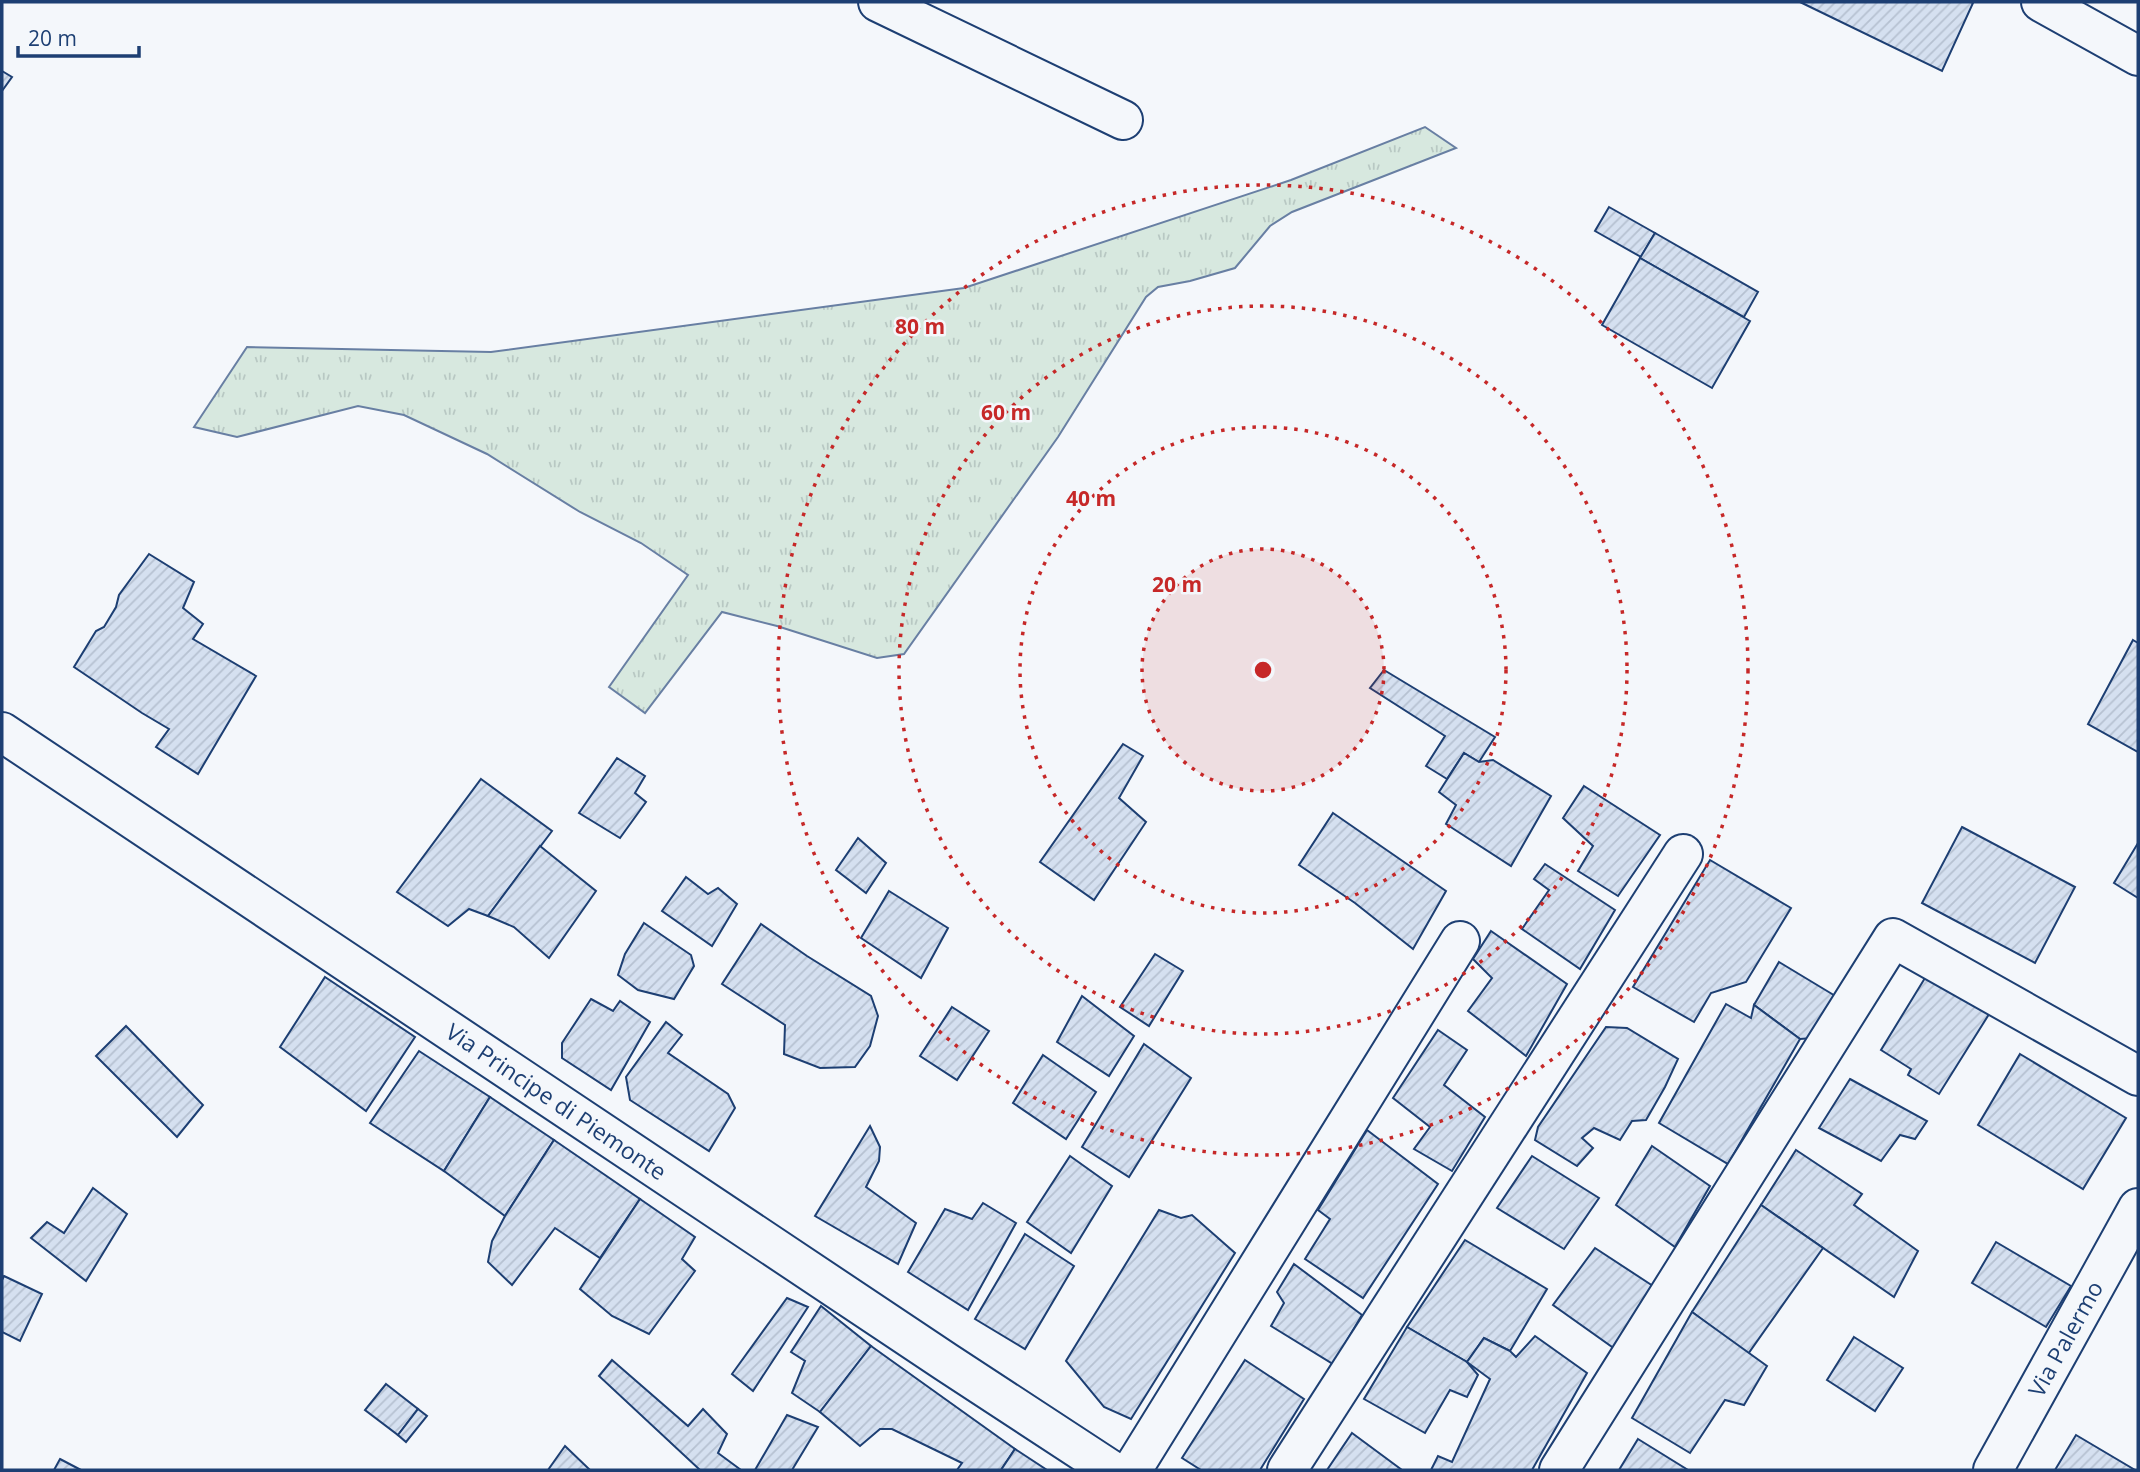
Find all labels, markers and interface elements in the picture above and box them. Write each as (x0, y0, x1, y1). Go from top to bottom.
scale bar (18, 14, 138, 58)
text: 20 m (28, 24, 77, 52)
text: 80 m (895, 312, 945, 340)
text: 60 m (981, 398, 1031, 426)
text: 40 m (1066, 484, 1116, 512)
text: 20 m (1152, 570, 1202, 598)
centre of rings (1251, 658, 1275, 682)
street label: Via Principe di Piemonte (440, 1015, 673, 1187)
street label: Via Palermo (2020, 1275, 2110, 1402)

